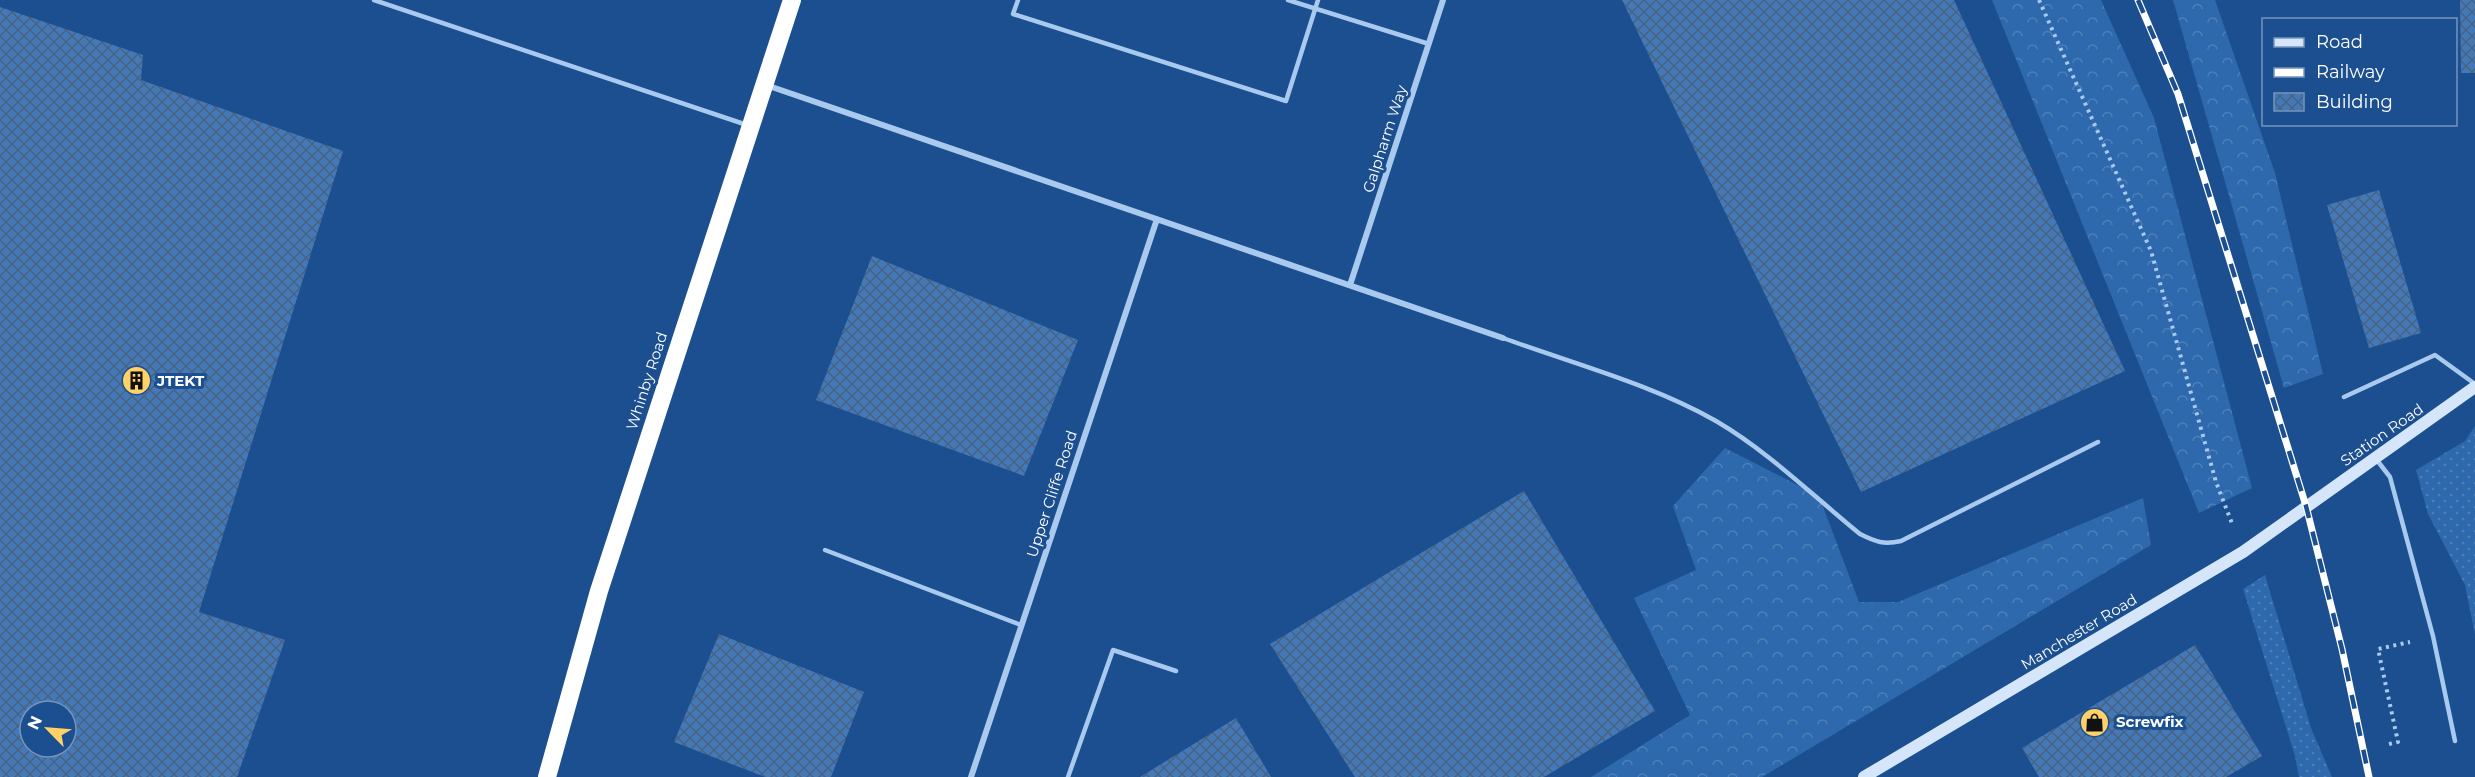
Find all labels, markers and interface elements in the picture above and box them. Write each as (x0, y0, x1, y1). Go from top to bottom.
legend (2262, 18, 2457, 126)
text: Road (2316, 31, 2363, 53)
text: Railway (2316, 61, 2385, 83)
street label: Galpharm Way (1358, 82, 1411, 195)
text: Building (2316, 91, 2393, 113)
street label: Whinby Road (622, 329, 671, 432)
building icon: JTEKT (120, 365, 152, 397)
place label: JTEKT (156, 371, 205, 390)
street label: Station Road (2337, 399, 2427, 470)
street label: Upper Cliffe Road (1022, 428, 1081, 560)
street label: Manchester Road (2017, 589, 2140, 674)
north arrow (18, 699, 78, 759)
shop icon: Screwfix (2079, 706, 2111, 738)
place label: Screwfix (2116, 712, 2184, 731)
text: N (24, 713, 46, 733)

